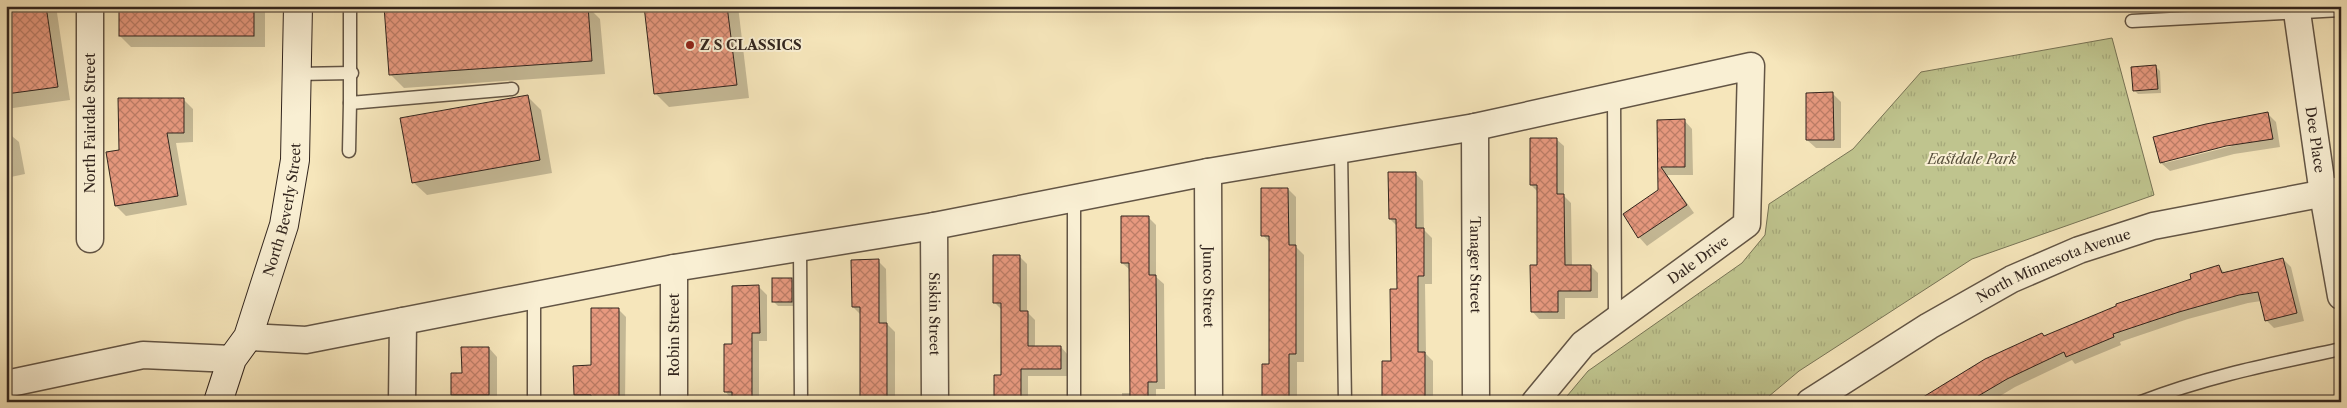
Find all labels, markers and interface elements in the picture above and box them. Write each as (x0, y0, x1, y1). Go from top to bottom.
place label: Z S CLASSICS (700, 36, 802, 54)
marker: Z S CLASSICS (684, 39, 696, 51)
street label: North Fairdale Street (81, 53, 99, 193)
street label: Dee Place (2302, 105, 2329, 174)
street label: North Beverly Street (259, 143, 304, 278)
park label: Eastdale Park (1926, 150, 2017, 168)
street label: Tanager Street (1466, 216, 1485, 314)
street label: North Minnesota Avenue (1973, 225, 2133, 307)
street label: Dale Drive (1664, 232, 1732, 288)
street label: Junco Street (1199, 244, 1218, 328)
street label: Siskin Street (925, 272, 944, 356)
street label: Robin Street (665, 293, 683, 377)

